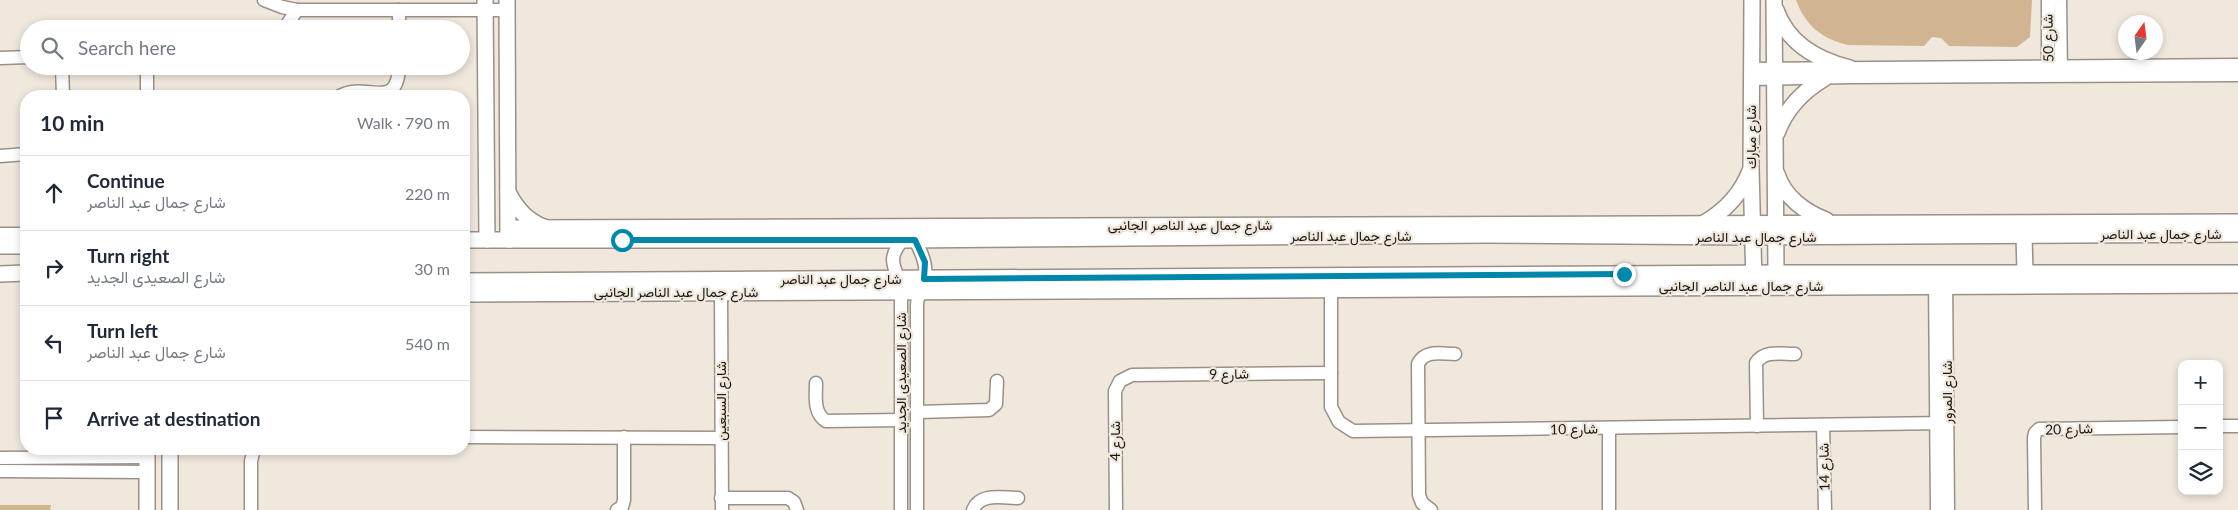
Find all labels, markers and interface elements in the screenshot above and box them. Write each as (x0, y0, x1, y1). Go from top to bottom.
street label: شارع 50 (2039, 14, 2059, 62)
north arrow (2118, 15, 2163, 60)
search box (20, 20, 470, 75)
icon: search (38, 34, 66, 62)
text: Search here (78, 36, 176, 59)
street label: شارع مبارك (1742, 105, 1762, 169)
text: 10 min (40, 110, 104, 135)
text: Walk · 790 m (357, 113, 450, 132)
text: Continue (87, 169, 165, 192)
icon: ahead (40, 179, 68, 207)
text: 220 m (405, 184, 450, 203)
text: شارع جمال عبد الناصر (87, 192, 226, 211)
street label: شارع جمال عبد الناصر الجانبى (1108, 216, 1272, 236)
street label: شارع جمال عبد الناصر (2099, 225, 2222, 245)
street label: شارع جمال عبد الناصر (1289, 227, 1412, 247)
street label: شارع جمال عبد الناصر (1694, 228, 1817, 248)
route start (611, 229, 634, 252)
text: Turn right (87, 244, 169, 267)
icon: right (40, 254, 68, 282)
text: 30 m (414, 259, 450, 278)
route end (1613, 263, 1636, 286)
text: شارع الصعيدى الجديد (87, 267, 225, 286)
street label: شارع جمال عبد الناصر (779, 270, 902, 290)
street label: شارع جمال عبد الناصر الجانبى (1659, 277, 1823, 297)
street label: شارع جمال عبد الناصر الجانبى (594, 283, 758, 303)
street label: شارع الصعيدى الجديد (892, 312, 912, 434)
text: Turn left (87, 319, 158, 342)
icon: left (40, 329, 68, 357)
text: 540 m (405, 334, 450, 353)
text: شارع جمال عبد الناصر (87, 342, 226, 361)
street label: شارع المرور (1938, 360, 1958, 425)
map controls (2178, 360, 2223, 495)
button: + (2178, 360, 2223, 405)
street label: شارع السبعين (712, 361, 732, 441)
street label: شارع 9 (1209, 365, 1249, 385)
icon: arrive (40, 404, 68, 432)
button: − (2178, 405, 2223, 450)
text: Arrive at destination (87, 407, 260, 430)
street label: شارع 20 (2045, 419, 2093, 441)
street label: شارع 10 (1550, 420, 1598, 440)
street label: شارع 4 (1106, 421, 1126, 461)
street label: شارع 14 (1815, 443, 1835, 491)
button: layers (2178, 450, 2223, 495)

